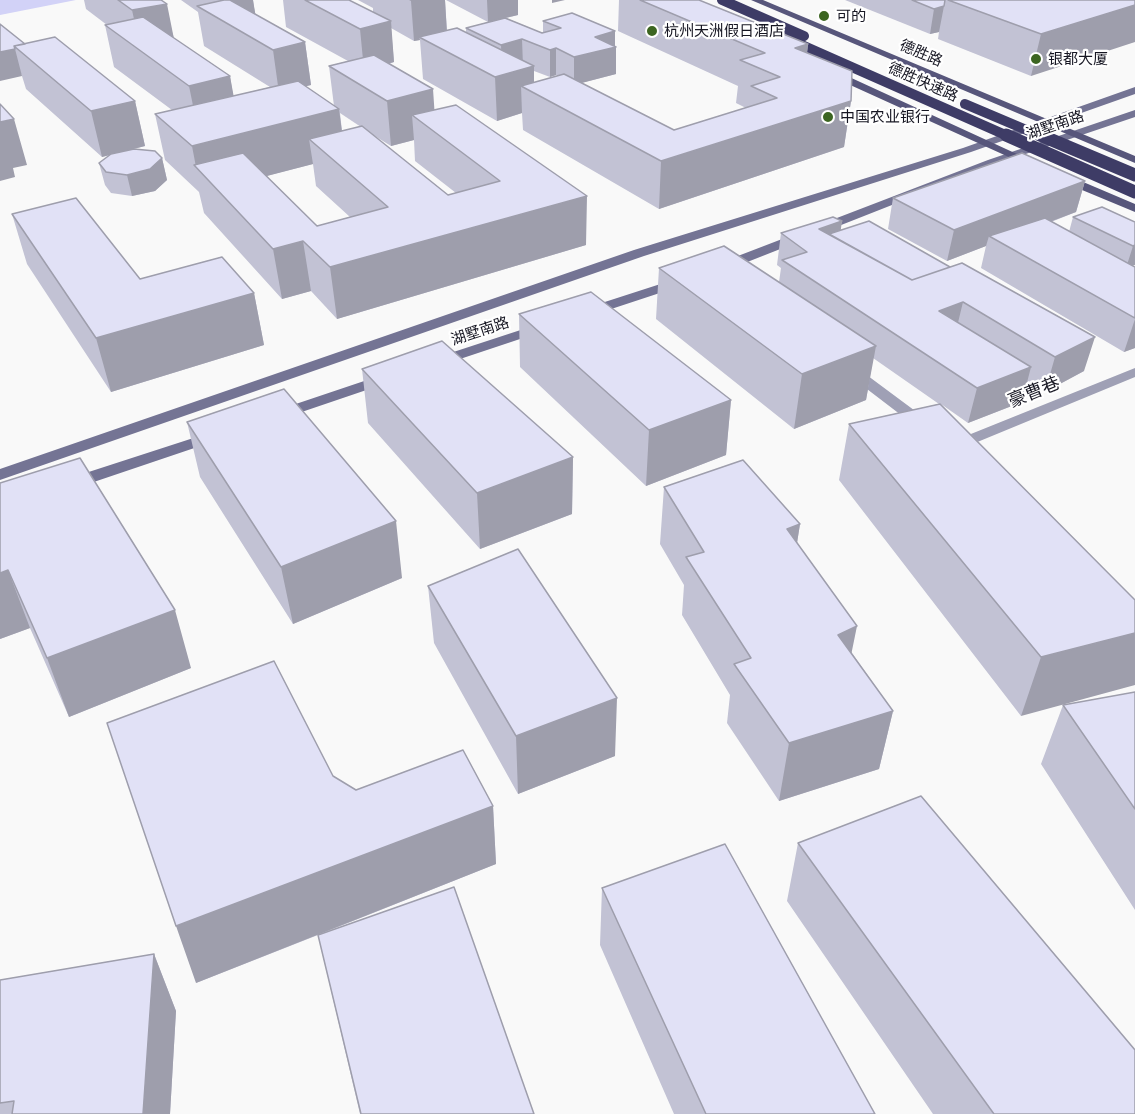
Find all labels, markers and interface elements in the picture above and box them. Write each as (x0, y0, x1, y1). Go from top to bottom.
place label: 可的 (836, 7, 866, 25)
marker: 可的 (817, 9, 831, 23)
place label: 杭州天洲假日酒店 (664, 22, 784, 40)
marker: 杭州天洲假日酒店 (645, 24, 659, 38)
street label: 德胜路 (897, 36, 945, 70)
place label: 银都大厦 (1048, 50, 1108, 68)
marker: 银都大厦 (1029, 52, 1043, 66)
street label: 德胜快速路 (885, 59, 961, 105)
street label: 湖墅南路 (1024, 107, 1086, 143)
place label: 中国农业银行 (840, 108, 930, 126)
marker: 中国农业银行 (821, 110, 835, 124)
street label: 湖墅南路 (449, 313, 511, 349)
street label: 豪曹巷 (1005, 372, 1063, 412)

